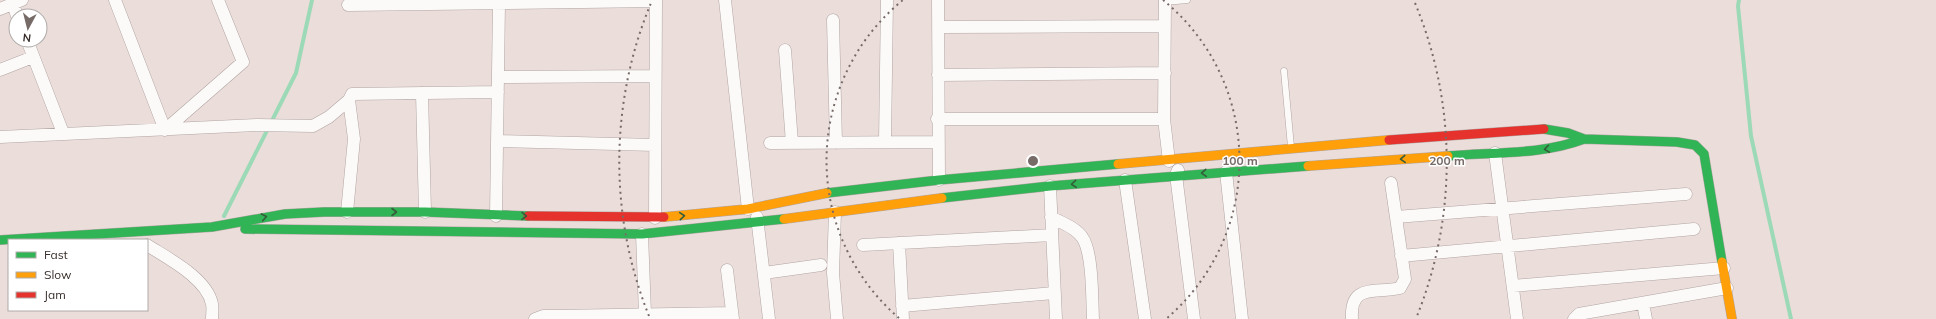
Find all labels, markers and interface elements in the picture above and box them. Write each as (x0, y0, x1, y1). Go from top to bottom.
north arrow (8, 8, 48, 48)
text: N (22, 30, 32, 45)
one-way arrow (1544, 144, 1550, 153)
text: 100 m (1222, 153, 1258, 168)
text: 200 m (1429, 153, 1465, 168)
centre of rings (1026, 154, 1040, 168)
one-way arrow (1400, 154, 1406, 163)
one-way arrow (1201, 169, 1207, 178)
one-way arrow (1071, 179, 1077, 188)
one-way arrow (391, 208, 397, 216)
one-way arrow (521, 212, 527, 220)
one-way arrow (679, 212, 685, 221)
one-way arrow (261, 214, 267, 222)
legend (8, 239, 148, 311)
text: Fast (44, 247, 68, 262)
text: Slow (44, 267, 72, 282)
text: Jam (44, 287, 66, 302)

